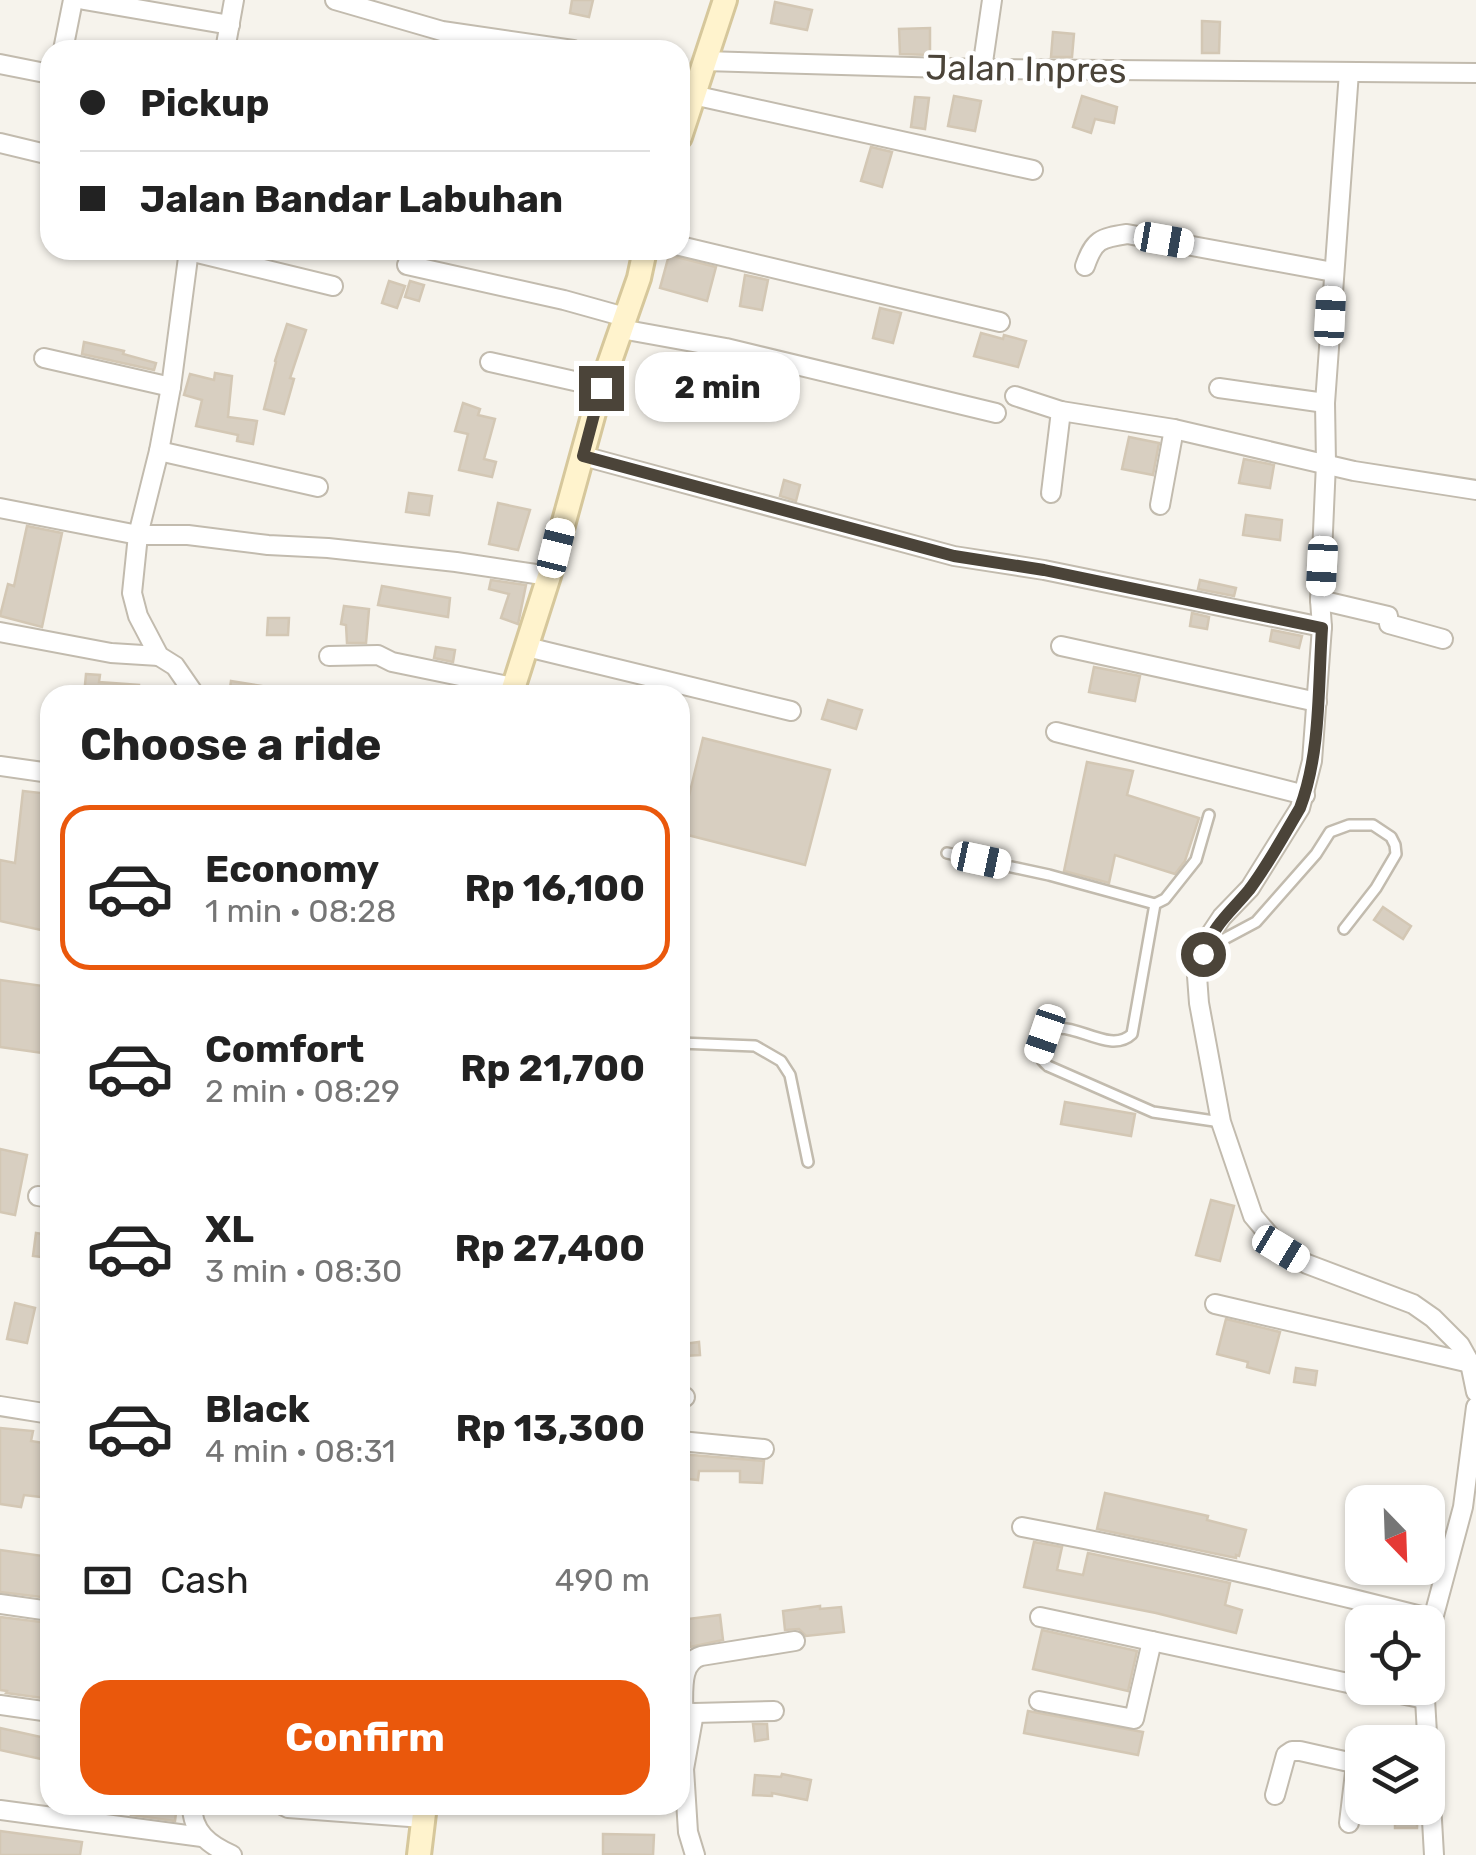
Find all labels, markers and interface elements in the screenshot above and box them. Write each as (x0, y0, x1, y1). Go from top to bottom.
street label: Jalan Inpres (925, 46, 1127, 92)
text: Pickup (140, 80, 269, 126)
text: Jalan Bandar Labuhan (140, 176, 563, 222)
car (1132, 220, 1196, 260)
car (1313, 285, 1347, 347)
callout: 2 min (636, 353, 801, 423)
route end (579, 366, 624, 411)
text: 2 min (674, 368, 761, 406)
car (534, 515, 578, 581)
car (1305, 535, 1339, 597)
text: Choose a ride (80, 718, 382, 771)
car (949, 839, 1013, 881)
icon: car (85, 843, 175, 933)
text: Economy (205, 846, 379, 892)
text: Rp 16,100 (464, 865, 645, 911)
text: 1 min · 08:28 (205, 892, 396, 930)
route start (1181, 932, 1226, 977)
car (1021, 1001, 1069, 1067)
icon: car (85, 1023, 175, 1113)
text: Comfort (205, 1026, 364, 1072)
text: Rp 21,700 (460, 1045, 645, 1091)
text: 2 min · 08:29 (205, 1072, 400, 1110)
icon: car (85, 1203, 175, 1293)
text: XL (205, 1206, 254, 1252)
car (1248, 1221, 1314, 1277)
text: Rp 27,400 (454, 1225, 645, 1271)
text: 3 min · 08:30 (205, 1252, 402, 1290)
icon: car (85, 1383, 175, 1473)
text: Black (205, 1386, 310, 1432)
text: Rp 13,300 (455, 1405, 645, 1451)
text: 4 min · 08:31 (205, 1432, 396, 1470)
north arrow (1345, 1485, 1445, 1585)
map controls (1345, 1485, 1445, 1825)
icon: cash (80, 1553, 135, 1608)
text: Cash (160, 1557, 249, 1603)
text: 490 m (555, 1561, 650, 1599)
button: locate (1345, 1605, 1445, 1705)
button: Confirm (80, 1680, 650, 1795)
button: layers (1345, 1725, 1445, 1825)

